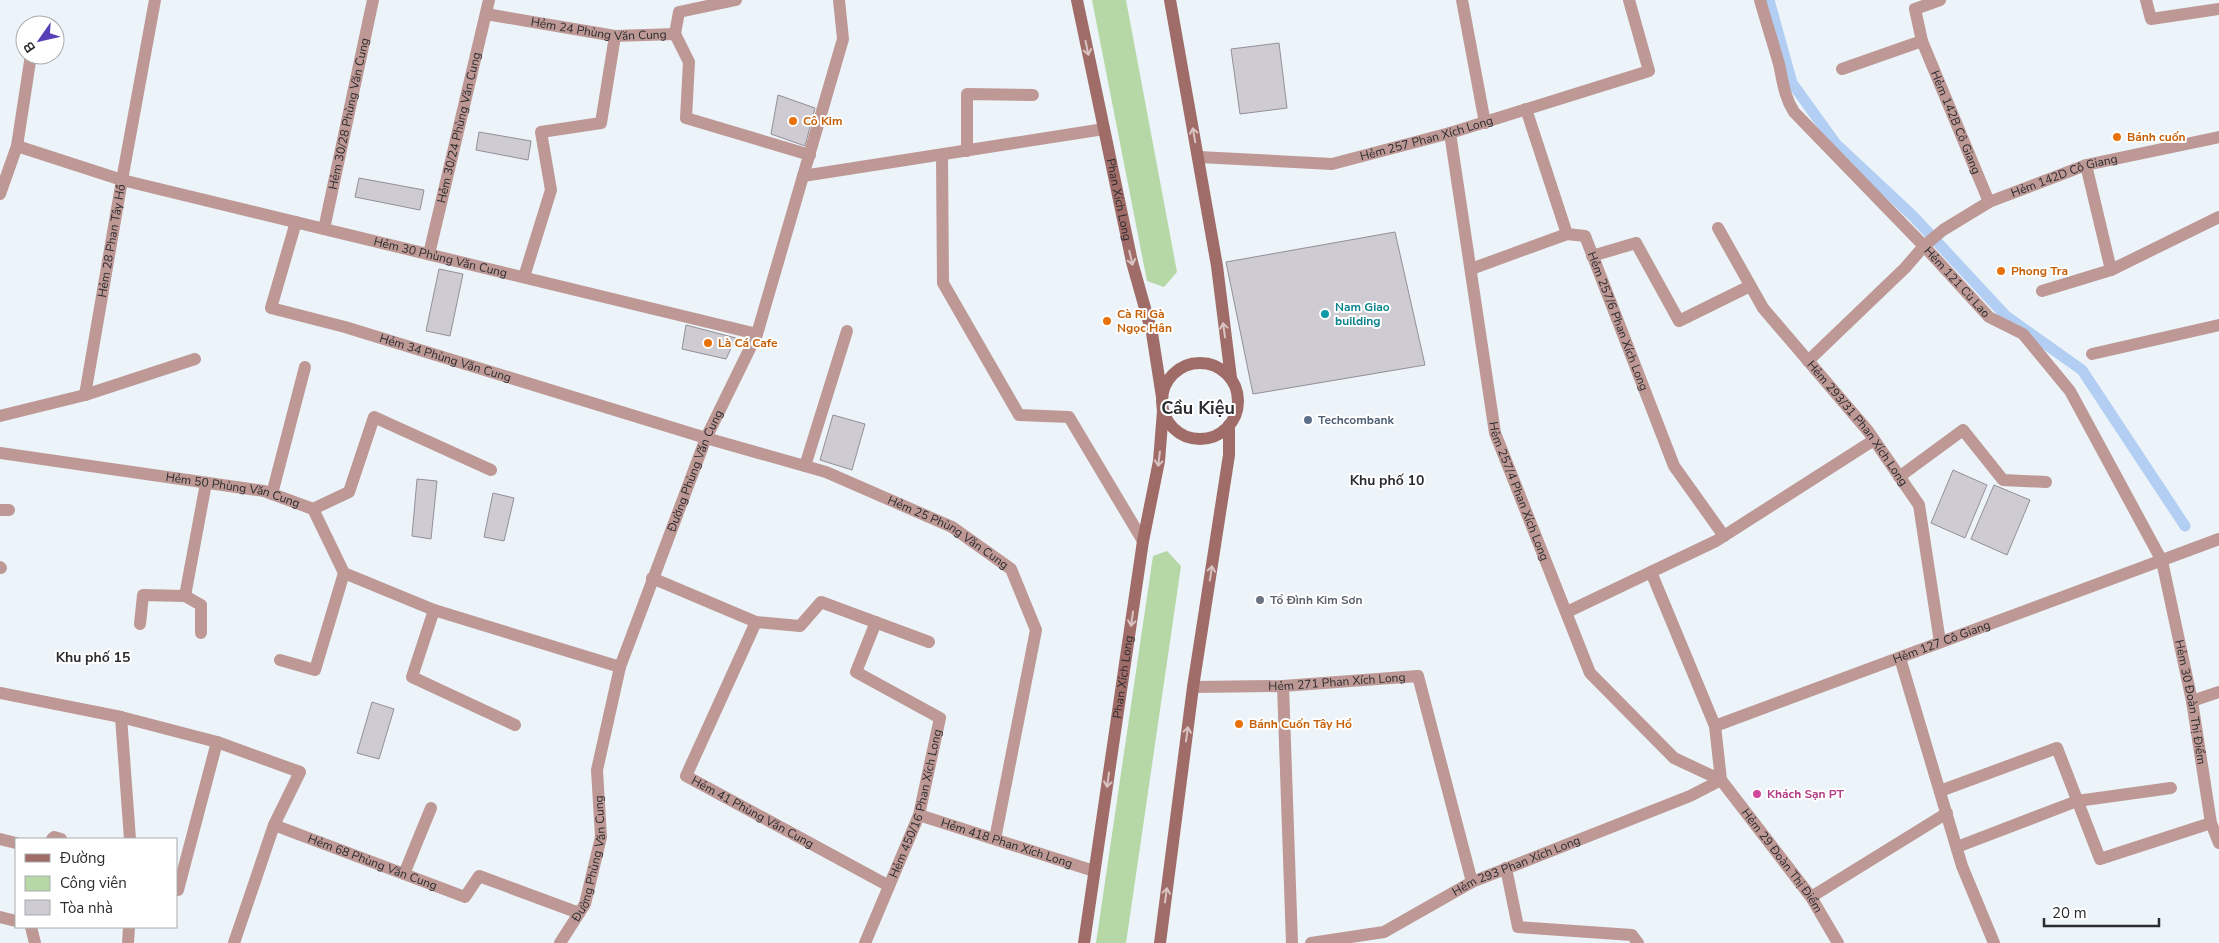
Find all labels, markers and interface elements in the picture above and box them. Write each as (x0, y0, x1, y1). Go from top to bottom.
street label: Hẻm 24 Phùng Văn Cung (530, 14, 667, 44)
north arrow (15, 15, 65, 65)
street label: Hẻm 30/28 Phùng Văn Cung (325, 36, 373, 191)
text: B (19, 38, 40, 56)
one-way arrow (1083, 39, 1092, 55)
street label: Hẻm 30/24 Phùng Văn Cung (433, 50, 484, 205)
street label: Hẻm 142B Cô Giang (1927, 68, 1985, 177)
street label: Hẻm 257 Phan Xích Long (1358, 112, 1495, 164)
place label: Cô Kim (803, 113, 842, 129)
marker: Cô Kim (787, 115, 799, 127)
one-way arrow (1189, 127, 1199, 143)
place label: Bánh cuốn (2127, 129, 2186, 145)
marker: Bánh cuốn (2111, 131, 2123, 143)
street label: Hẻm 142D Cô Giang (2009, 151, 2119, 201)
street label: Phan Xích Long (1102, 157, 1135, 242)
street label: Hẻm 28 Phan Tây Hồ (94, 183, 129, 299)
street label: Hẻm 30 Phùng Văn Cung (372, 233, 509, 281)
street label: Hẻm 121 Cù Lao (1920, 243, 1994, 321)
street label: Hẻm 257/6 Phan Xích Long (1584, 249, 1652, 393)
one-way arrow (1127, 250, 1136, 266)
place label: Phong Tra (2011, 263, 2068, 279)
marker: Phong Tra (1995, 265, 2007, 277)
place label: Nam Giao building (1335, 299, 1390, 329)
place label: Cà Ri Gà Ngọc Hân (1117, 306, 1172, 336)
marker: Nam Giao building (1319, 308, 1331, 320)
marker: Cà Ri Gà Ngọc Hân (1101, 315, 1113, 327)
one-way arrow (1219, 322, 1229, 338)
street label: Hẻm 34 Phùng Văn Cung (378, 330, 513, 386)
place label: Là Cá Cafe (718, 335, 778, 351)
marker: Là Cá Cafe (702, 337, 714, 349)
street label: Hẻm 293/31 Phan Xích Long (1803, 357, 1912, 489)
district label: Cầu Kiệu (1161, 396, 1235, 420)
street label: Đường Phùng Văn Cung (663, 407, 727, 535)
place label: Techcombank (1318, 412, 1394, 428)
marker: Techcombank (1302, 414, 1314, 426)
street label: Hẻm 257/4 Phan Xích Long (1485, 421, 1553, 563)
one-way arrow (1154, 451, 1164, 467)
street label: Hẻm 50 Phùng Văn Cung (165, 469, 302, 512)
district label: Khu phố 10 (1350, 471, 1424, 490)
street label: Hẻm 25 Phùng Văn Cung (885, 492, 1012, 573)
one-way arrow (1206, 565, 1216, 581)
place label: Tổ Đình Kim Sơn (1270, 592, 1362, 608)
marker: Tổ Đình Kim Sơn (1254, 594, 1266, 606)
one-way arrow (1126, 611, 1136, 627)
street label: Hẻm 127 Cô Giang (1891, 617, 1993, 667)
street label: Phan Xích Long (1109, 634, 1137, 719)
street label: Hẻm 30 Đoàn Thị Điểm (2171, 638, 2210, 766)
district label: Khu phố 15 (56, 648, 130, 667)
street label: Hẻm 271 Phan Xích Long (1268, 669, 1406, 694)
place label: Bánh Cuốn Tây Hồ (1249, 716, 1352, 732)
marker: Bánh Cuốn Tây Hồ (1233, 718, 1245, 730)
one-way arrow (1182, 726, 1192, 742)
street label: Hẻm 450/16 Phan Xích Long (885, 728, 945, 880)
street label: Hẻm 41 Phùng Văn Cung (689, 772, 817, 852)
one-way arrow (1103, 772, 1113, 788)
place label: Khách Sạn PT (1767, 786, 1844, 802)
marker: Khách Sạn PT (1751, 788, 1763, 800)
street label: Đường Phùng Văn Cung (567, 795, 609, 925)
street label: Hẻm 29 Đoàn Thị Điểm (1738, 805, 1826, 916)
street label: Hẻm 418 Phan Xích Long (939, 814, 1075, 872)
street label: Hẻm 68 Phùng Văn Cung (306, 831, 440, 894)
street label: Hẻm 293 Phan Xích Long (1449, 832, 1583, 900)
legend (15, 838, 178, 928)
text: Đường (59, 848, 105, 868)
text: Công viên (60, 873, 127, 893)
one-way arrow (1161, 887, 1171, 903)
scale bar (2044, 896, 2159, 928)
text: Tòa nhà (60, 898, 113, 918)
text: 20 m (2052, 903, 2087, 923)

